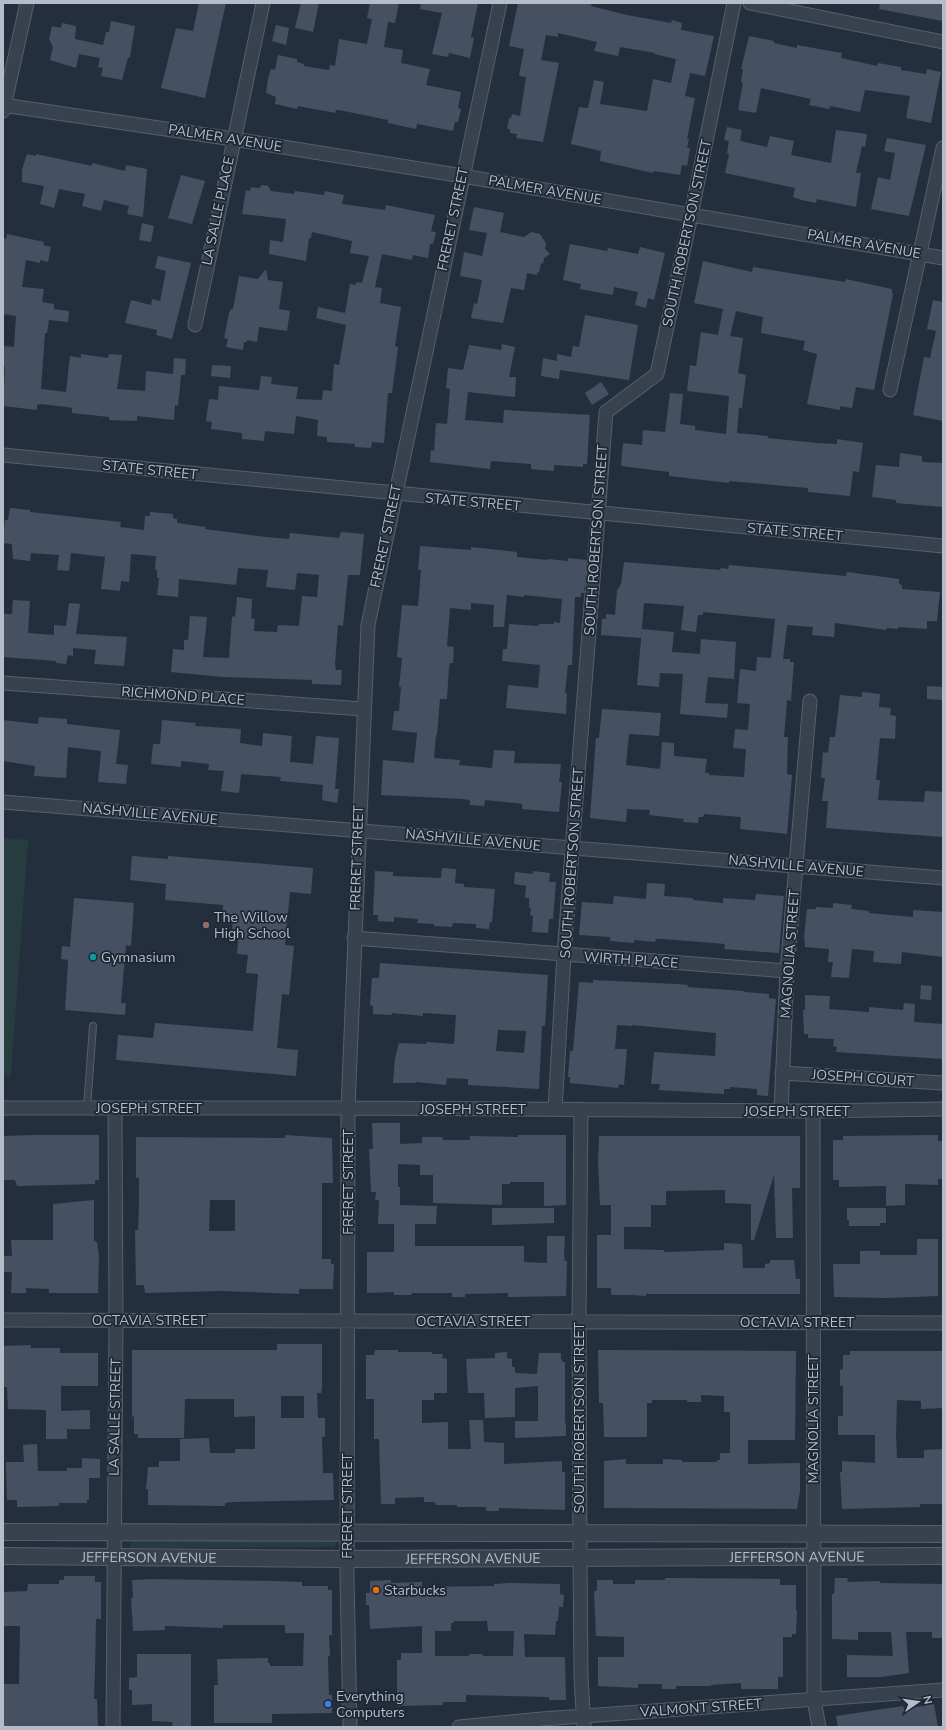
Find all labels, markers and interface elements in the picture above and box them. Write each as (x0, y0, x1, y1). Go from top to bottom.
street label: PALMER AVENUE (167, 120, 283, 156)
street label: SOUTH ROBERTSON STREET (658, 137, 716, 328)
street label: LA SALLE PLACE (197, 155, 239, 267)
street label: FRERET STREET (433, 165, 473, 272)
street label: PALMER AVENUE (487, 171, 603, 209)
street label: PALMER AVENUE (806, 225, 922, 263)
street label: SOUTH ROBERTSON STREET (580, 443, 612, 636)
street label: STATE STREET (101, 456, 199, 485)
street label: FRERET STREET (366, 482, 406, 589)
street label: STATE STREET (424, 488, 522, 516)
street label: STATE STREET (746, 518, 844, 546)
street label: RICHMOND PLACE (121, 682, 245, 710)
street label: SOUTH ROBERTSON STREET (556, 766, 588, 959)
street label: NASHVILLE AVENUE (81, 799, 219, 829)
street label: FRERET STREET (346, 804, 368, 911)
street label: NASHVILLE AVENUE (404, 825, 542, 855)
street label: NASHVILLE AVENUE (727, 851, 865, 881)
street label: MAGNOLIA STREET (776, 888, 804, 1019)
place label: The Willow High School (214, 908, 291, 943)
marker: The Willow High School (201, 920, 211, 930)
street label: WIRTH PLACE (583, 947, 679, 973)
place label: Gymnasium (101, 948, 176, 967)
marker: Gymnasium (88, 952, 98, 962)
street label: JOSEPH COURT (810, 1065, 915, 1091)
street label: JOSEPH STREET (95, 1099, 203, 1118)
street label: JOSEPH STREET (419, 1100, 527, 1119)
street label: JOSEPH STREET (743, 1102, 851, 1121)
street label: FRERET STREET (339, 1129, 358, 1235)
street label: OCTAVIA STREET (92, 1311, 207, 1330)
street label: OCTAVIA STREET (416, 1312, 531, 1331)
street label: OCTAVIA STREET (740, 1313, 855, 1332)
street label: SOUTH ROBERTSON STREET (570, 1322, 589, 1514)
street label: MAGNOLIA STREET (804, 1354, 823, 1484)
street label: LA SALLE STREET (104, 1357, 126, 1476)
street label: FRERET STREET (338, 1453, 357, 1559)
street label: JEFFERSON AVENUE (80, 1547, 217, 1567)
street label: JEFFERSON AVENUE (728, 1547, 865, 1567)
street label: JEFFERSON AVENUE (404, 1549, 541, 1568)
place label: Starbucks (384, 1581, 446, 1600)
marker: Starbucks (371, 1585, 381, 1595)
north arrow (898, 1682, 938, 1722)
place label: Everything Computers (336, 1687, 405, 1722)
street label: VALMONT STREET (638, 1694, 763, 1722)
text: N (919, 1694, 935, 1706)
marker: Everything Computers (323, 1699, 333, 1709)

